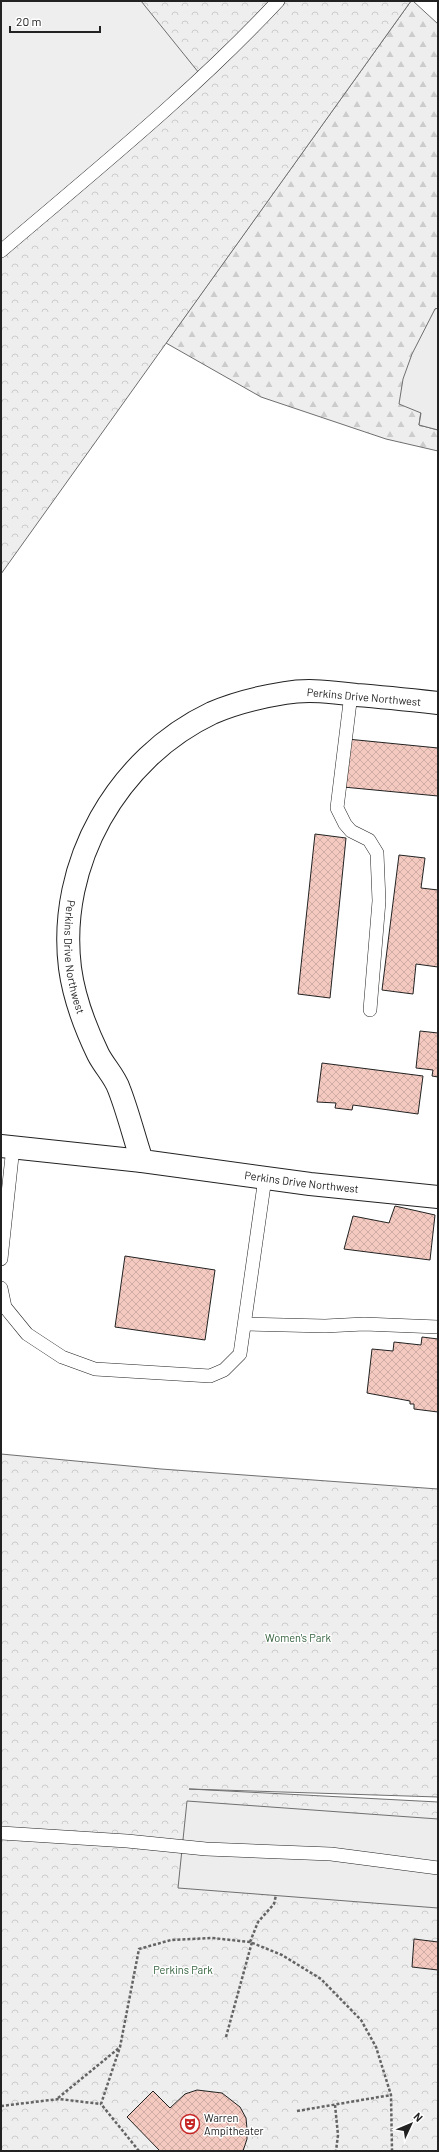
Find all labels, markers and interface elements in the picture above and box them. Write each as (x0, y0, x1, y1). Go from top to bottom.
scale bar (10, 8, 100, 34)
text: 20 m (16, 14, 42, 28)
street label: Perkins Drive Northwest (306, 685, 422, 708)
street label: Perkins Drive Northwest (62, 899, 88, 1015)
street label: Perkins Drive Northwest (244, 1168, 359, 1195)
park label: Women's Park (265, 1631, 331, 1644)
park label: Perkins Park (153, 1963, 213, 1976)
north arrow (391, 2104, 431, 2144)
text: N (411, 2110, 426, 2124)
place label: Warren Ampitheater (204, 2111, 264, 2137)
theatre icon: Warren Ampitheater (179, 2113, 201, 2135)

